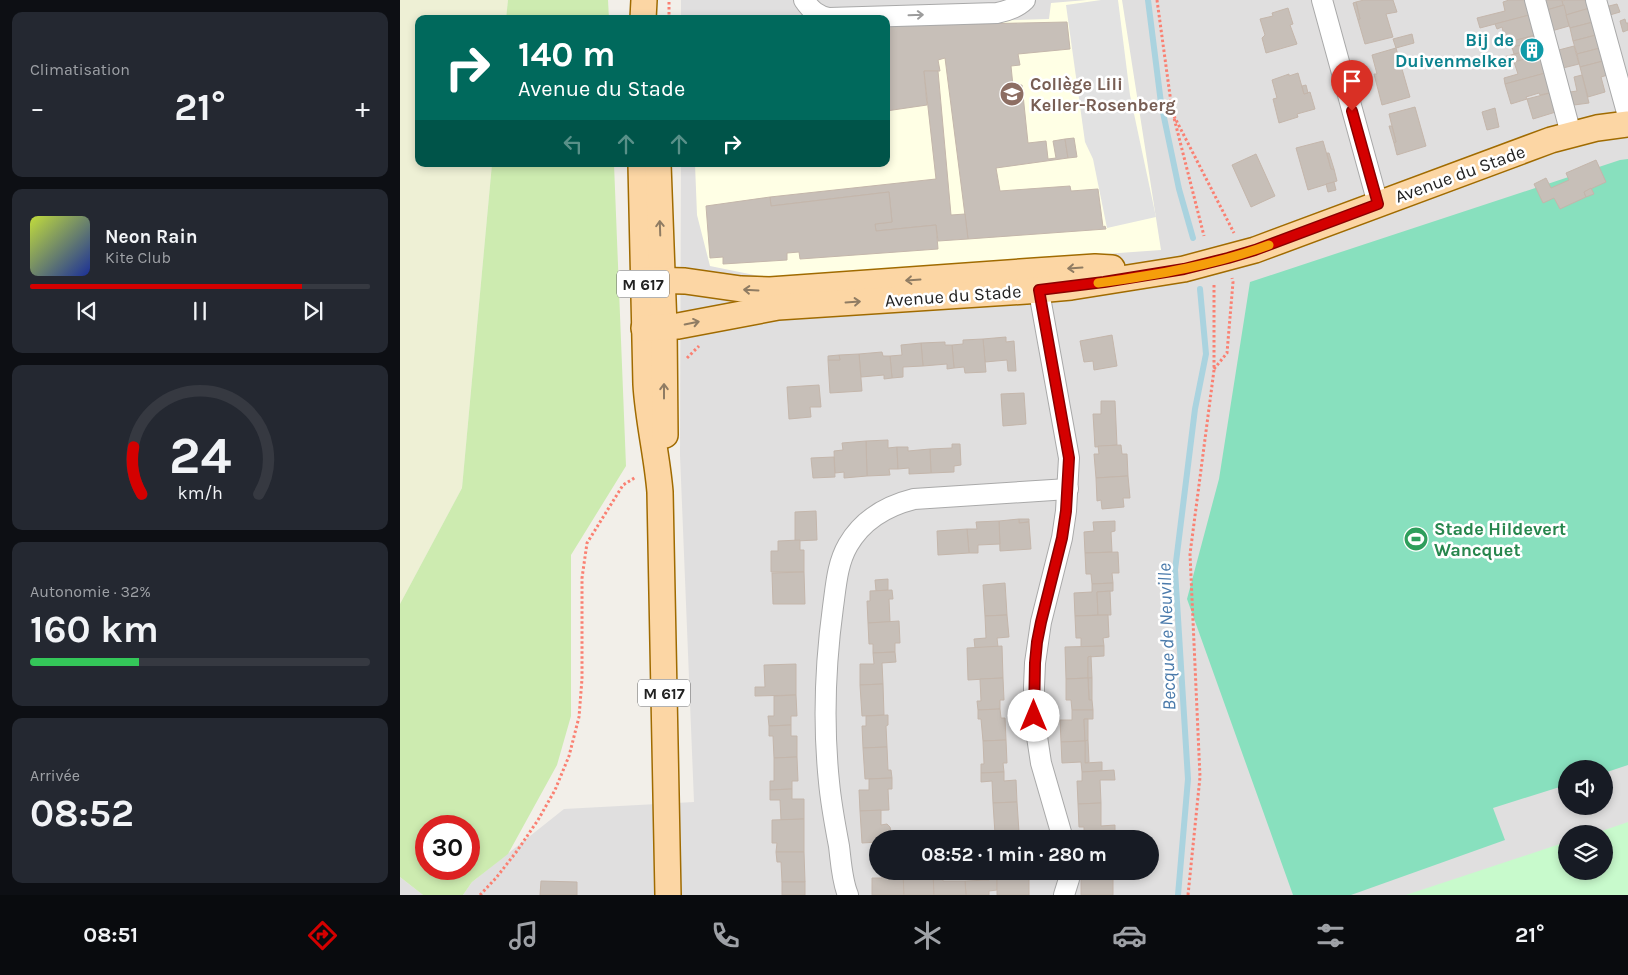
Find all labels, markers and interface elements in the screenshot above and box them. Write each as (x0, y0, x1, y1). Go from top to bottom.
one-way arrow (908, 11, 924, 20)
place label: Bij de Duivenmelker (1395, 29, 1514, 72)
text: 140 m (518, 34, 616, 75)
icon: right (435, 35, 500, 100)
building icon: Bij de Duivenmelker (1519, 37, 1545, 63)
text: Climatisation (30, 60, 130, 79)
pin (1331, 60, 1373, 111)
icon: arrive (1338, 67, 1366, 95)
place label: Collège Lili Keller-Rosenberg (1030, 73, 1176, 116)
text: Avenue du Stade (518, 76, 685, 102)
school or university icon: Collège Lili Keller-Rosenberg (999, 81, 1025, 107)
text: 21° (174, 85, 226, 130)
text: − (30, 91, 45, 124)
text: + (355, 91, 370, 124)
icon: left (559, 130, 587, 158)
icon: ahead (612, 130, 640, 158)
icon: ahead (665, 130, 693, 158)
icon: right (718, 130, 746, 158)
street label: Avenue du Stade (1392, 140, 1528, 208)
one-way arrow (655, 221, 665, 237)
text: Neon Rain (105, 226, 198, 248)
text: Kite Club (105, 248, 171, 267)
one-way arrow (1068, 264, 1084, 273)
road number: M 617 (617, 270, 669, 298)
one-way arrow (906, 275, 922, 284)
street label: Avenue du Stade (884, 280, 1022, 312)
one-way arrow (743, 285, 759, 294)
icon: previous (73, 297, 101, 325)
icon: pause (186, 297, 214, 325)
icon: next (299, 297, 327, 325)
one-way arrow (845, 298, 861, 307)
one-way arrow (684, 318, 700, 327)
one-way arrow (660, 383, 669, 399)
text: 24 (169, 425, 231, 486)
text: km/h (177, 483, 223, 504)
place label: Stade Hildevert Wancquet (1434, 518, 1566, 561)
sports icon: Stade Hildevert Wancquet (1403, 526, 1429, 552)
water label: Becque de Neuville (1153, 563, 1181, 711)
text: Autonomie · 32% (30, 582, 151, 601)
text: 160 km (30, 607, 159, 652)
road number: M 617 (638, 680, 690, 706)
position arrow (1007, 689, 1059, 741)
map controls (1558, 760, 1613, 880)
button: sound (1558, 760, 1613, 815)
text: Arrivée (30, 766, 80, 785)
text: 08:52 (30, 791, 134, 836)
speed limit sign: 30 (415, 815, 480, 880)
button: layers (1558, 825, 1613, 880)
text: 08:52 · 1 min · 280 m (921, 844, 1107, 866)
icon: directions (305, 918, 340, 953)
icon: music (506, 918, 541, 953)
icon: phone (708, 918, 743, 953)
icon: climate (910, 918, 945, 953)
icon: car (1112, 918, 1147, 953)
icon: filters (1313, 918, 1348, 953)
text: 08:51 (83, 922, 138, 948)
text: 21° (1515, 922, 1545, 948)

